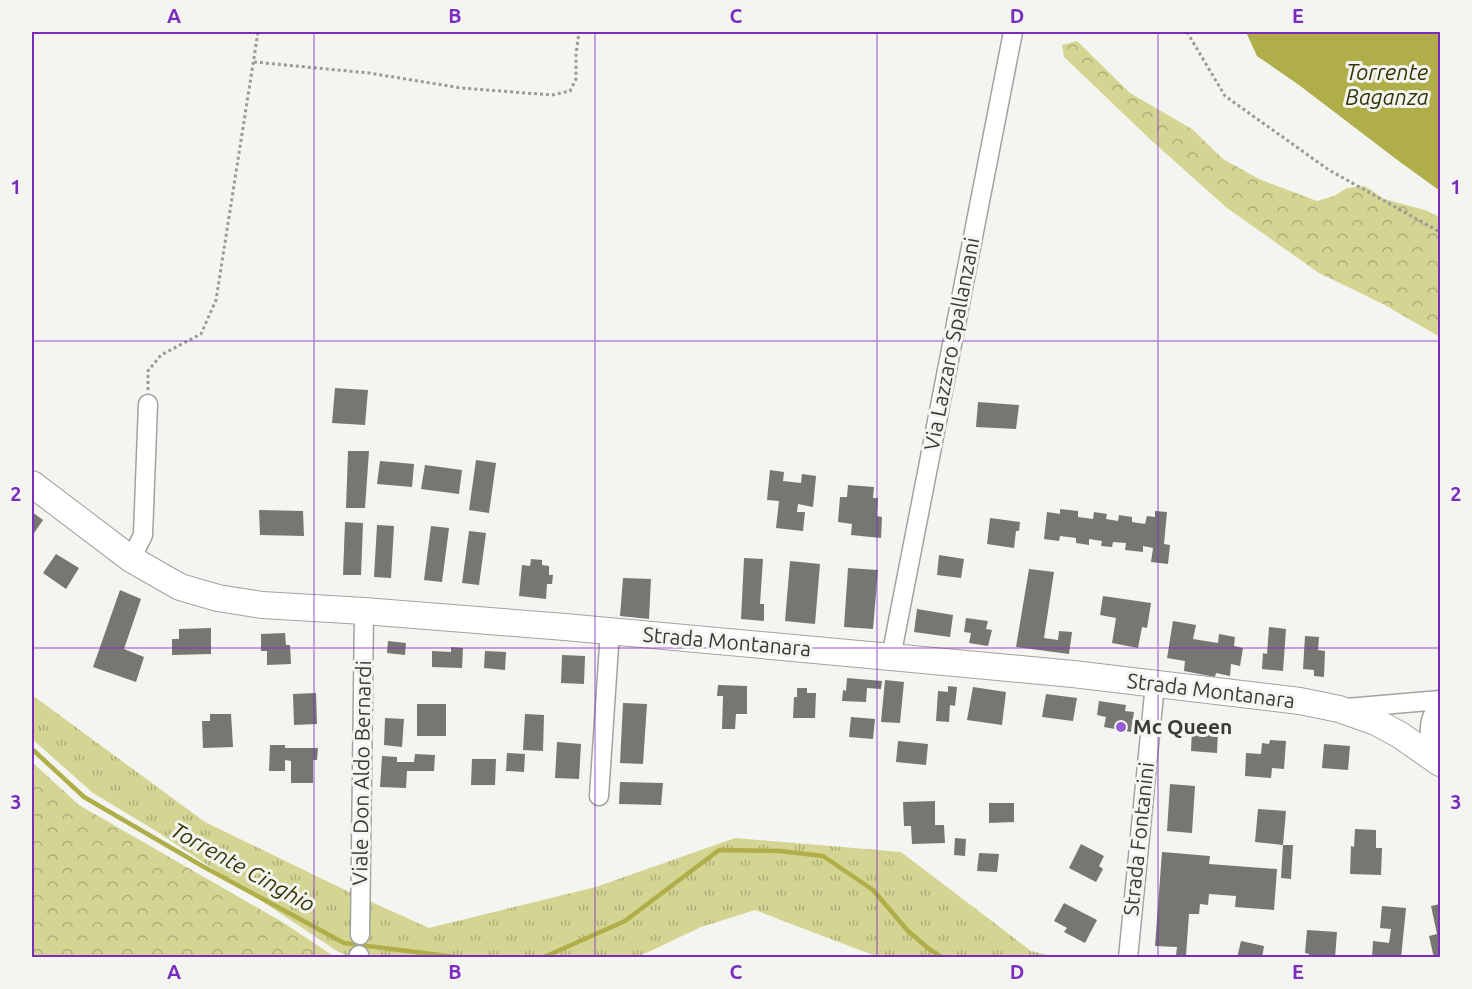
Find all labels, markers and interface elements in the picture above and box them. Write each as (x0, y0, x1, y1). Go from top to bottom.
text: A (167, 4, 181, 27)
text: B (448, 4, 462, 27)
text: C (730, 4, 743, 27)
text: D (1010, 4, 1024, 27)
text: E (1292, 4, 1304, 27)
water label: Torrente Baganza (1345, 59, 1429, 109)
text: 1 (10, 175, 22, 198)
text: 1 (1450, 175, 1462, 198)
street label: Via Lazzaro Spallanzani (919, 235, 983, 452)
text: 2 (10, 482, 22, 505)
text: 2 (1450, 482, 1462, 505)
street label: Strada Montanara (642, 622, 812, 660)
street label: Viale Don Aldo Bernardi (347, 660, 375, 886)
street label: Strada Montanara (1126, 668, 1296, 712)
place label: Mc Queen (1133, 714, 1232, 738)
marker: Mc Queen (1114, 720, 1128, 734)
street label: Strada Fontanini (1118, 761, 1158, 917)
text: 3 (10, 790, 22, 813)
text: 3 (1450, 790, 1462, 813)
water label: Torrente Cinghio (167, 817, 320, 916)
text: A (167, 960, 181, 983)
text: B (448, 960, 462, 983)
text: C (730, 960, 743, 983)
text: D (1010, 960, 1024, 983)
text: E (1292, 960, 1304, 983)

